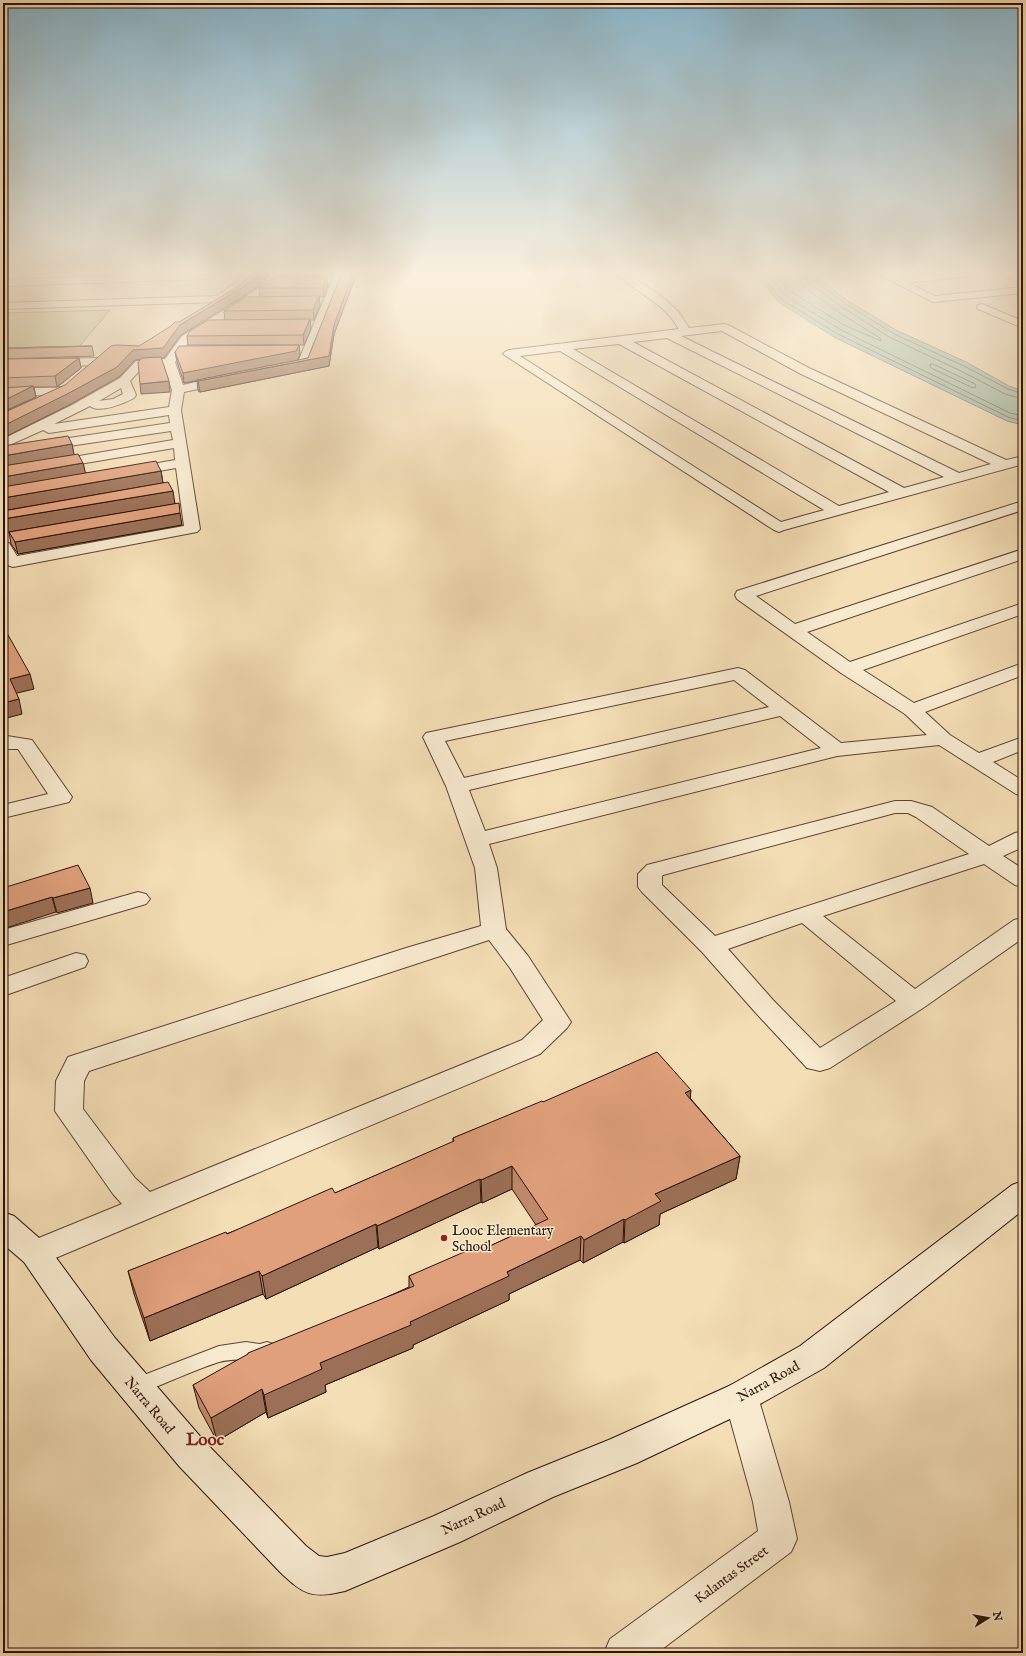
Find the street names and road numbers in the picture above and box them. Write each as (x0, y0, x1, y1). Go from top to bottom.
street label: Narra Road (734, 1357, 803, 1406)
street label: Narra Road (120, 1374, 179, 1438)
street label: Narra Road (438, 1494, 509, 1540)
street label: Kalantas Street (691, 1542, 772, 1608)

